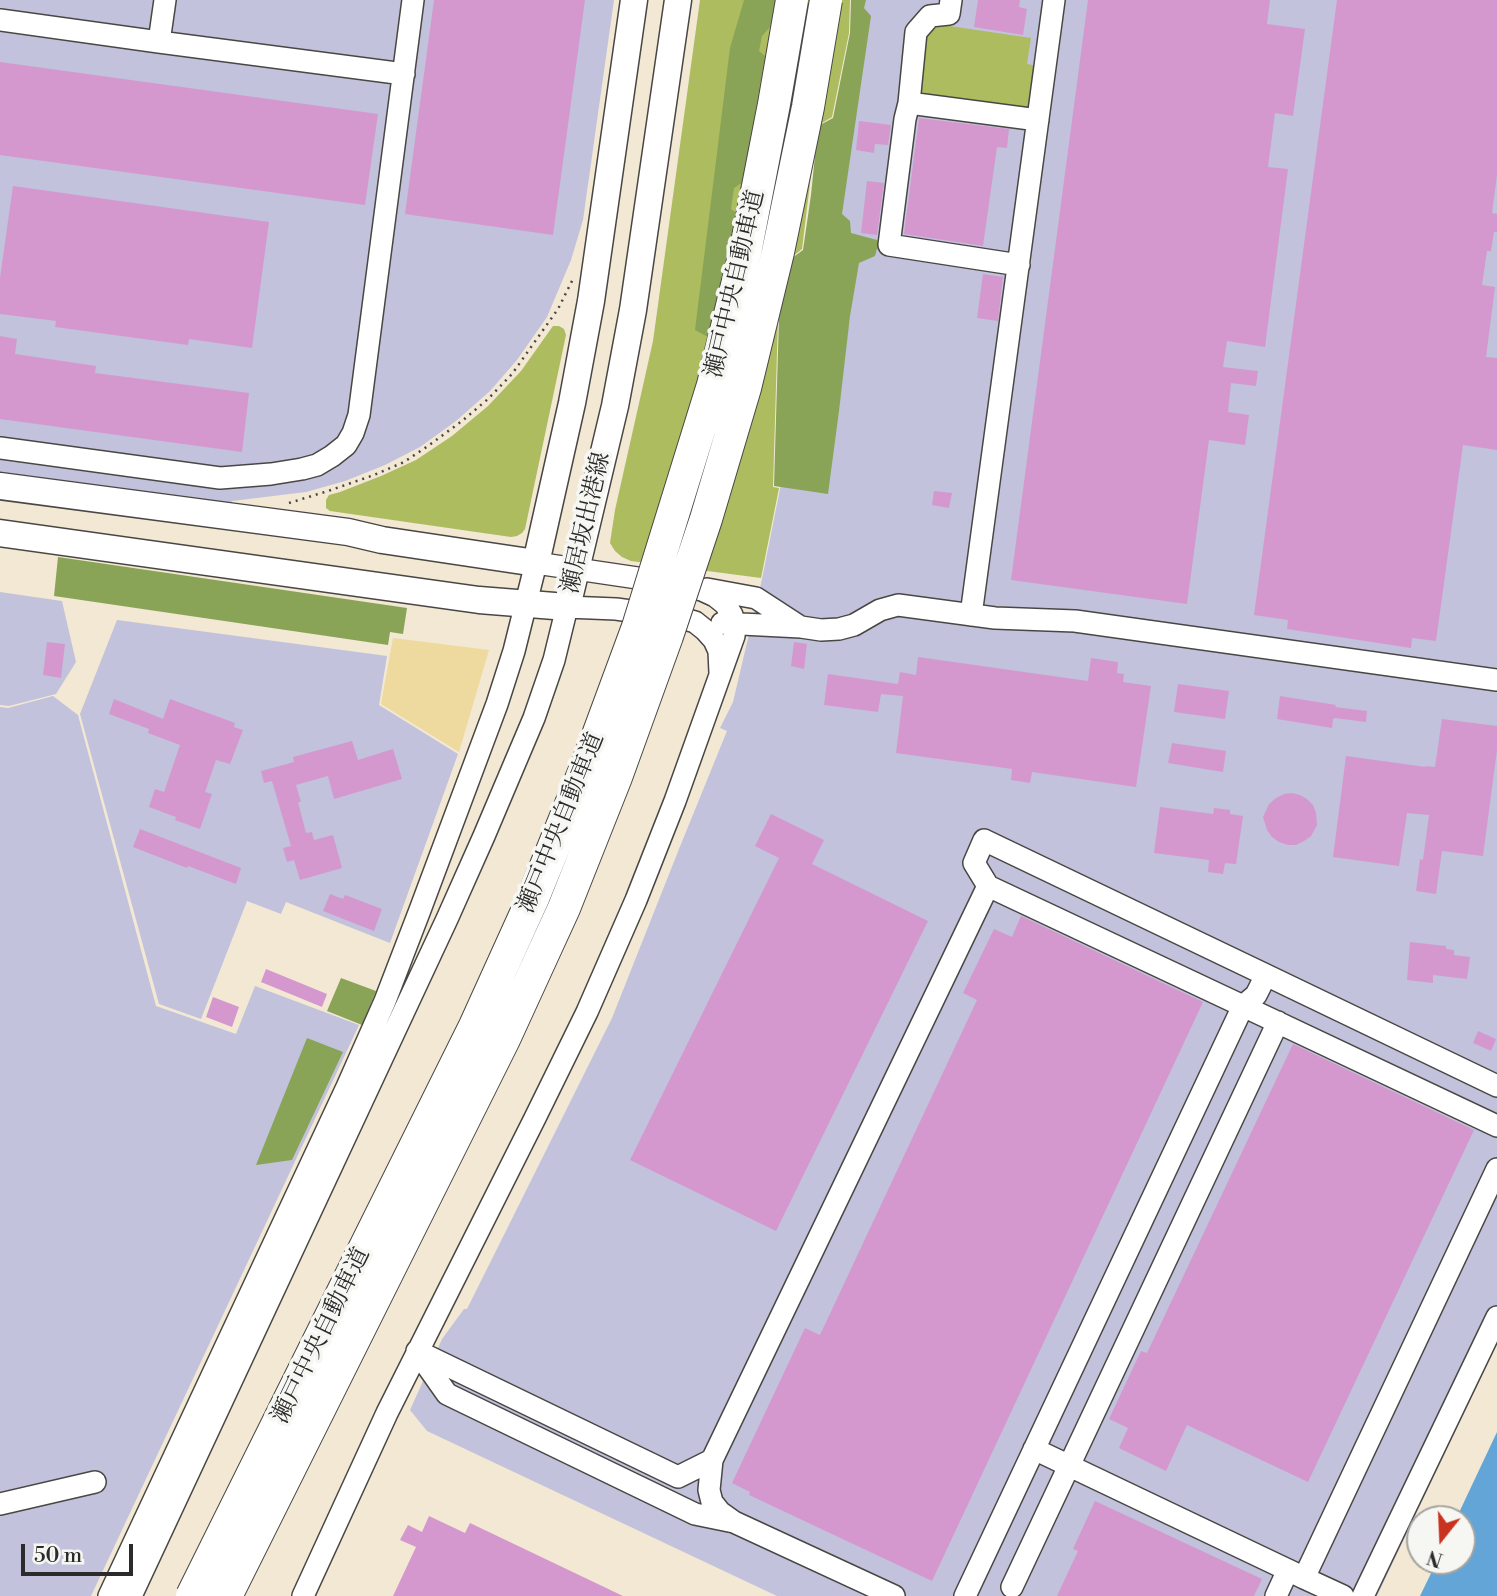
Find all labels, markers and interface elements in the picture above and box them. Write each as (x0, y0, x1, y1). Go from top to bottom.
street label: 瀬戸中央自動車道 (700, 187, 772, 381)
street label: 瀬居坂出港線 (557, 450, 617, 596)
street label: 瀬戸中央自動車道 (513, 729, 611, 917)
street label: 瀬戸中央自動車道 (267, 1243, 377, 1429)
north arrow (1406, 1505, 1476, 1575)
scale bar (24, 1530, 136, 1574)
text: 50 m (34, 1543, 82, 1569)
text: N (1424, 1544, 1446, 1572)

